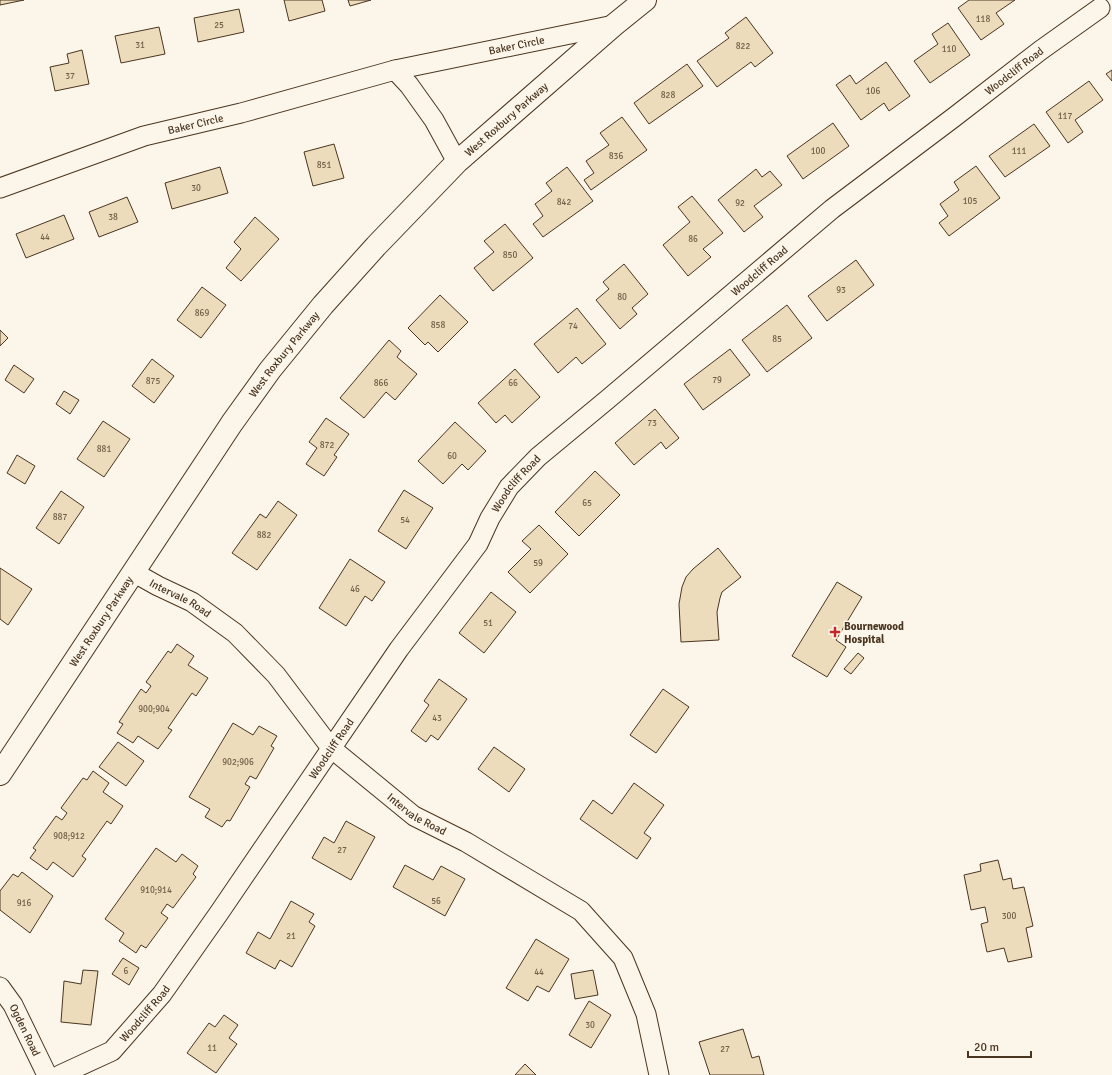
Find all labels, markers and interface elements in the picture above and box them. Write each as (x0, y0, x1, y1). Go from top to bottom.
house number: 118 (976, 14, 990, 25)
house number: 25 (214, 20, 224, 31)
street label: Baker Circle (487, 33, 546, 58)
house number: 31 (135, 40, 145, 51)
house number: 822 (736, 41, 750, 52)
house number: 110 (942, 44, 956, 55)
street label: Woodcliff Road (982, 44, 1046, 98)
house number: 37 (65, 71, 75, 82)
street label: West Roxbury Parkway (462, 79, 551, 159)
house number: 106 (866, 86, 880, 97)
house number: 828 (661, 90, 675, 101)
street label: Baker Circle (166, 111, 225, 137)
house number: 117 (1058, 111, 1072, 122)
house number: 100 (811, 146, 825, 157)
house number: 111 (1012, 146, 1026, 157)
house number: 836 (609, 151, 623, 162)
house number: 851 (317, 160, 331, 171)
house number: 30 (191, 183, 201, 194)
house number: 105 (963, 196, 977, 207)
house number: 842 (557, 197, 571, 208)
house number: 92 (735, 198, 745, 209)
house number: 38 (108, 212, 118, 223)
house number: 44 (40, 232, 50, 243)
house number: 86 (688, 234, 698, 245)
street label: Woodcliff Road (728, 243, 791, 299)
house number: 850 (503, 250, 517, 261)
house number: 93 (836, 285, 846, 296)
house number: 80 (617, 292, 627, 303)
house number: 869 (195, 308, 209, 319)
street label: West Roxbury Parkway (246, 308, 323, 400)
house number: 858 (431, 320, 445, 331)
house number: 74 (568, 321, 578, 332)
house number: 85 (772, 334, 782, 345)
house number: 79 (712, 375, 722, 386)
house number: 875 (146, 376, 160, 387)
house number: 866 (374, 378, 388, 389)
house number: 66 (508, 378, 518, 389)
house number: 73 (647, 418, 657, 429)
house number: 872 (320, 440, 334, 451)
house number: 881 (97, 444, 111, 455)
house number: 60 (447, 451, 457, 462)
street label: Woodcliff Road (489, 452, 544, 515)
house number: 65 (582, 498, 592, 509)
house number: 887 (53, 512, 67, 523)
house number: 54 (400, 515, 410, 526)
house number: 882 (257, 530, 271, 541)
house number: 59 (533, 558, 543, 569)
street label: West Roxbury Parkway (67, 573, 136, 669)
street label: Intervale Road (147, 577, 213, 621)
house number: 46 (350, 584, 360, 595)
house number: 51 (483, 618, 493, 629)
place label: Bournewood Hospital (844, 620, 904, 646)
marker: Bournewood Hospital (829, 626, 841, 638)
house number: 900;904 (138, 704, 170, 715)
house number: 43 (432, 713, 442, 724)
street label: Woodcliff Road (306, 716, 357, 782)
house number: 902;906 (222, 757, 254, 768)
street label: Intervale Road (384, 791, 449, 838)
house number: 908;912 (53, 831, 85, 842)
house number: 27 (337, 845, 347, 856)
house number: 910;914 (140, 885, 172, 896)
house number: 56 (431, 896, 441, 907)
house number: 916 (17, 898, 31, 909)
house number: 300 (1002, 911, 1016, 922)
house number: 21 (286, 931, 296, 942)
house number: 6 (124, 966, 129, 977)
house number: 44 (534, 967, 544, 978)
street label: Woodcliff Road (117, 983, 173, 1045)
street label: Ogden Road (7, 1002, 43, 1059)
house number: 30 (585, 1020, 595, 1031)
scale bar (968, 1033, 1031, 1059)
text: 20 m (974, 1040, 999, 1055)
house number: 11 (207, 1043, 217, 1054)
house number: 27 (720, 1044, 730, 1055)

